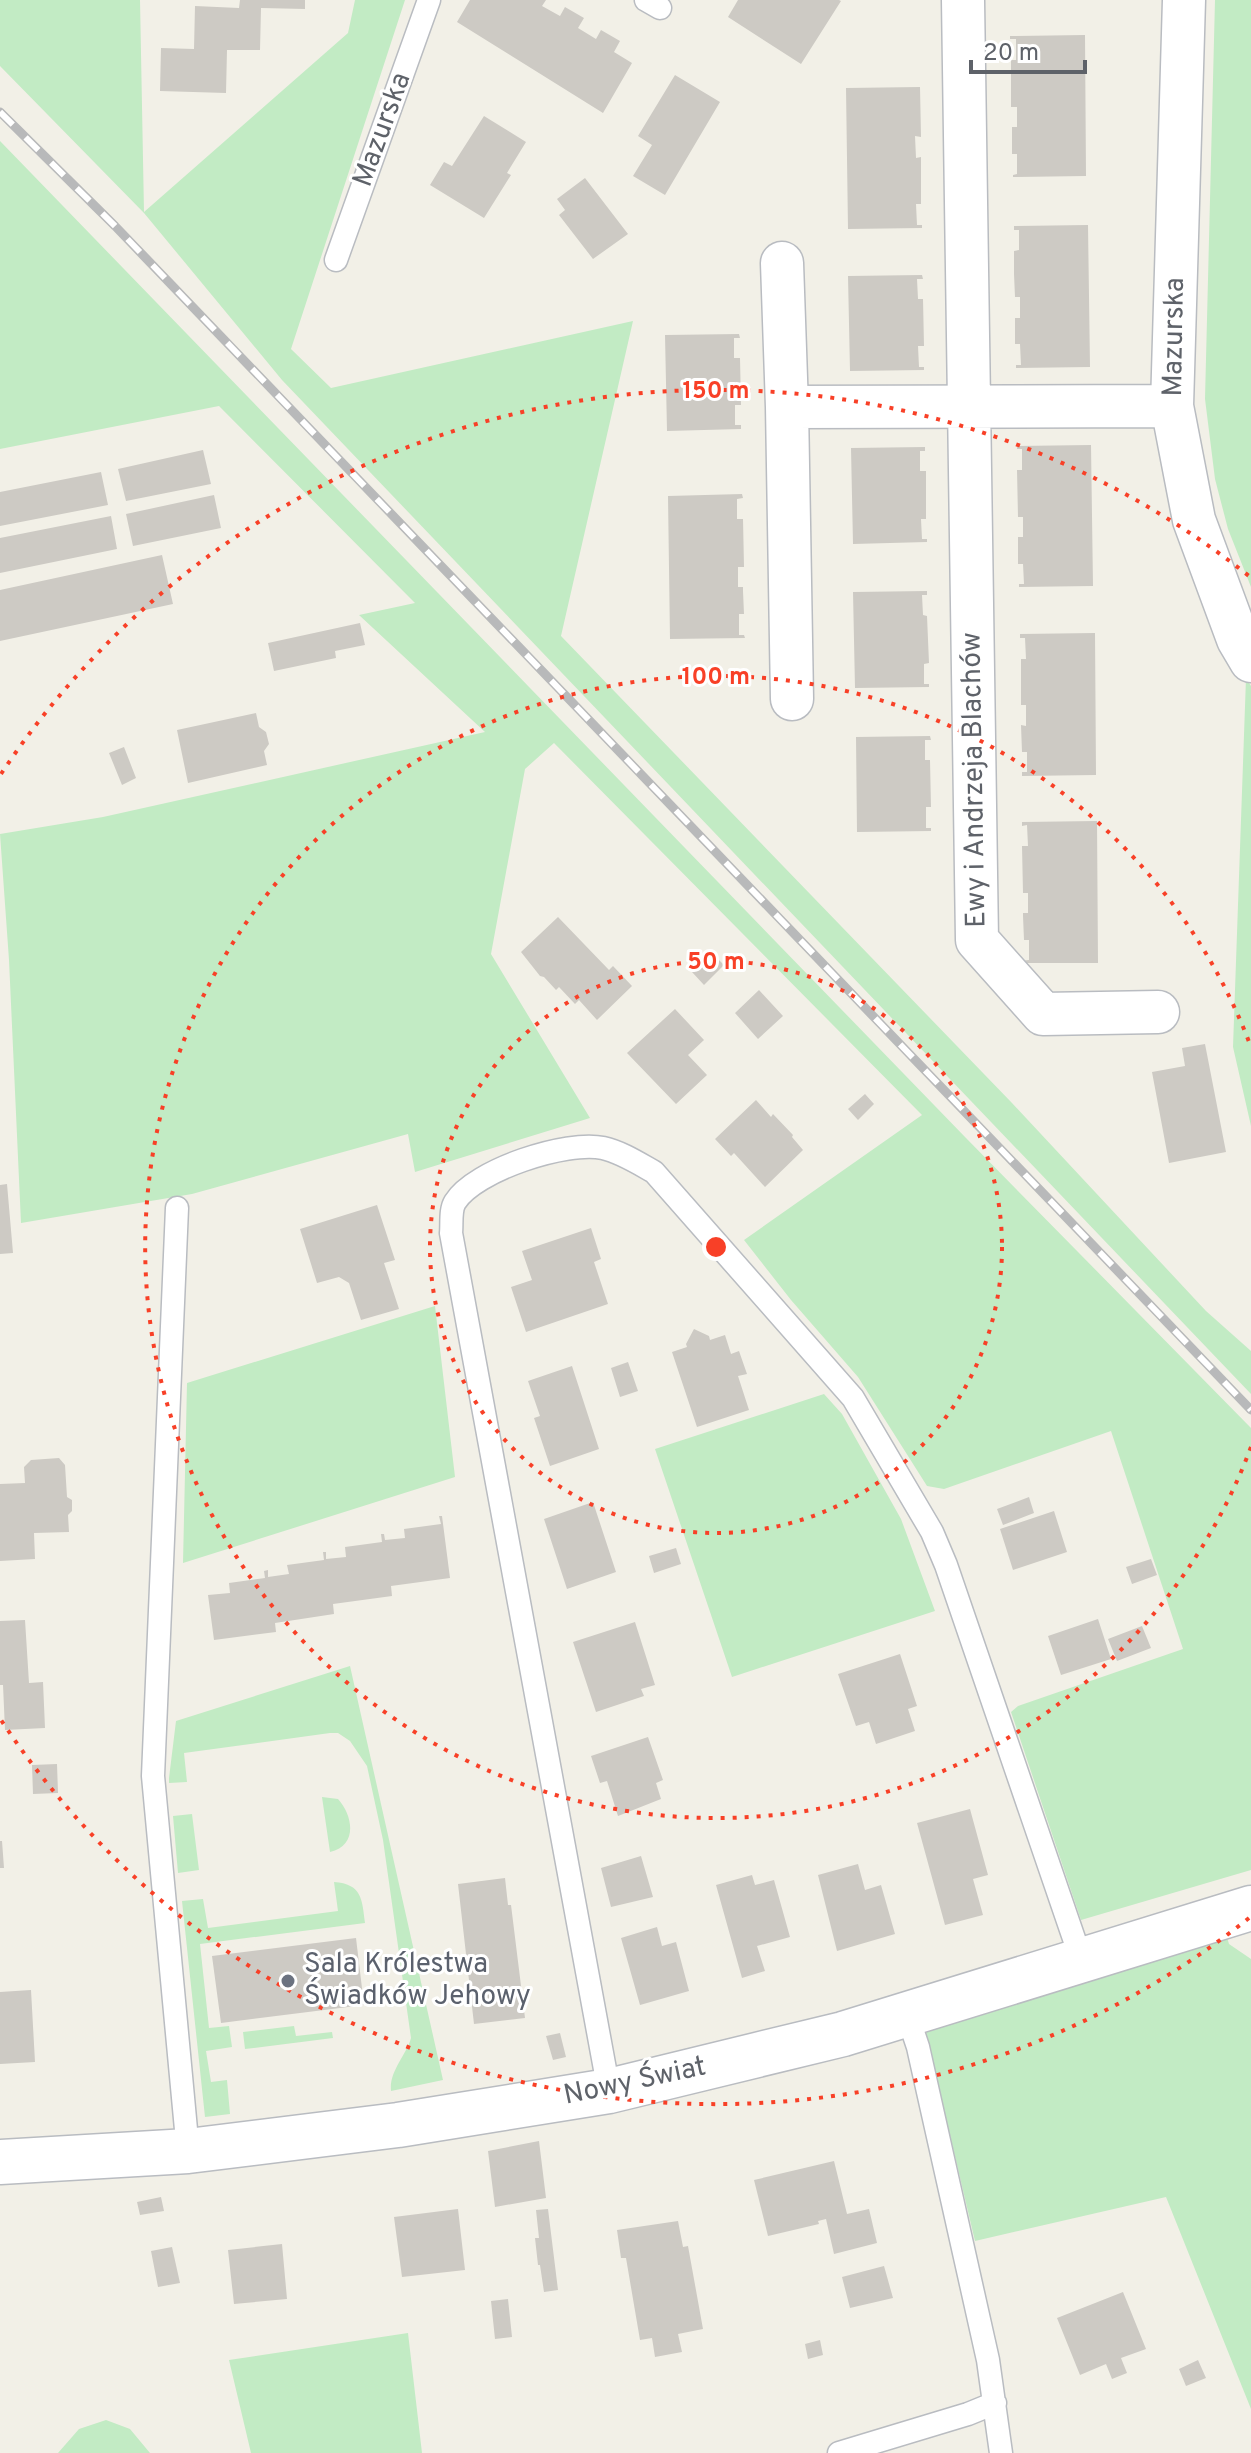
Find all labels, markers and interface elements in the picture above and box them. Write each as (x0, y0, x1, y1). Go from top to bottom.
scale bar (971, 24, 1085, 74)
text: 20 m (983, 39, 1039, 69)
street label: Mazurska (346, 68, 420, 192)
street label: Mazurska (1156, 277, 1194, 397)
text: 150 m (682, 377, 750, 407)
street label: Ewy i Andrzeja Blachów (954, 632, 996, 928)
text: 100 m (682, 663, 750, 693)
text: 50 m (687, 948, 745, 978)
centre of rings (702, 1233, 730, 1261)
place label: Sala Królestwa Świadków Jehowy (304, 1947, 531, 2015)
marker: Sala Królestwa Świadków Jehowy (279, 1972, 297, 1990)
street label: Nowy Świat (560, 2047, 709, 2115)

